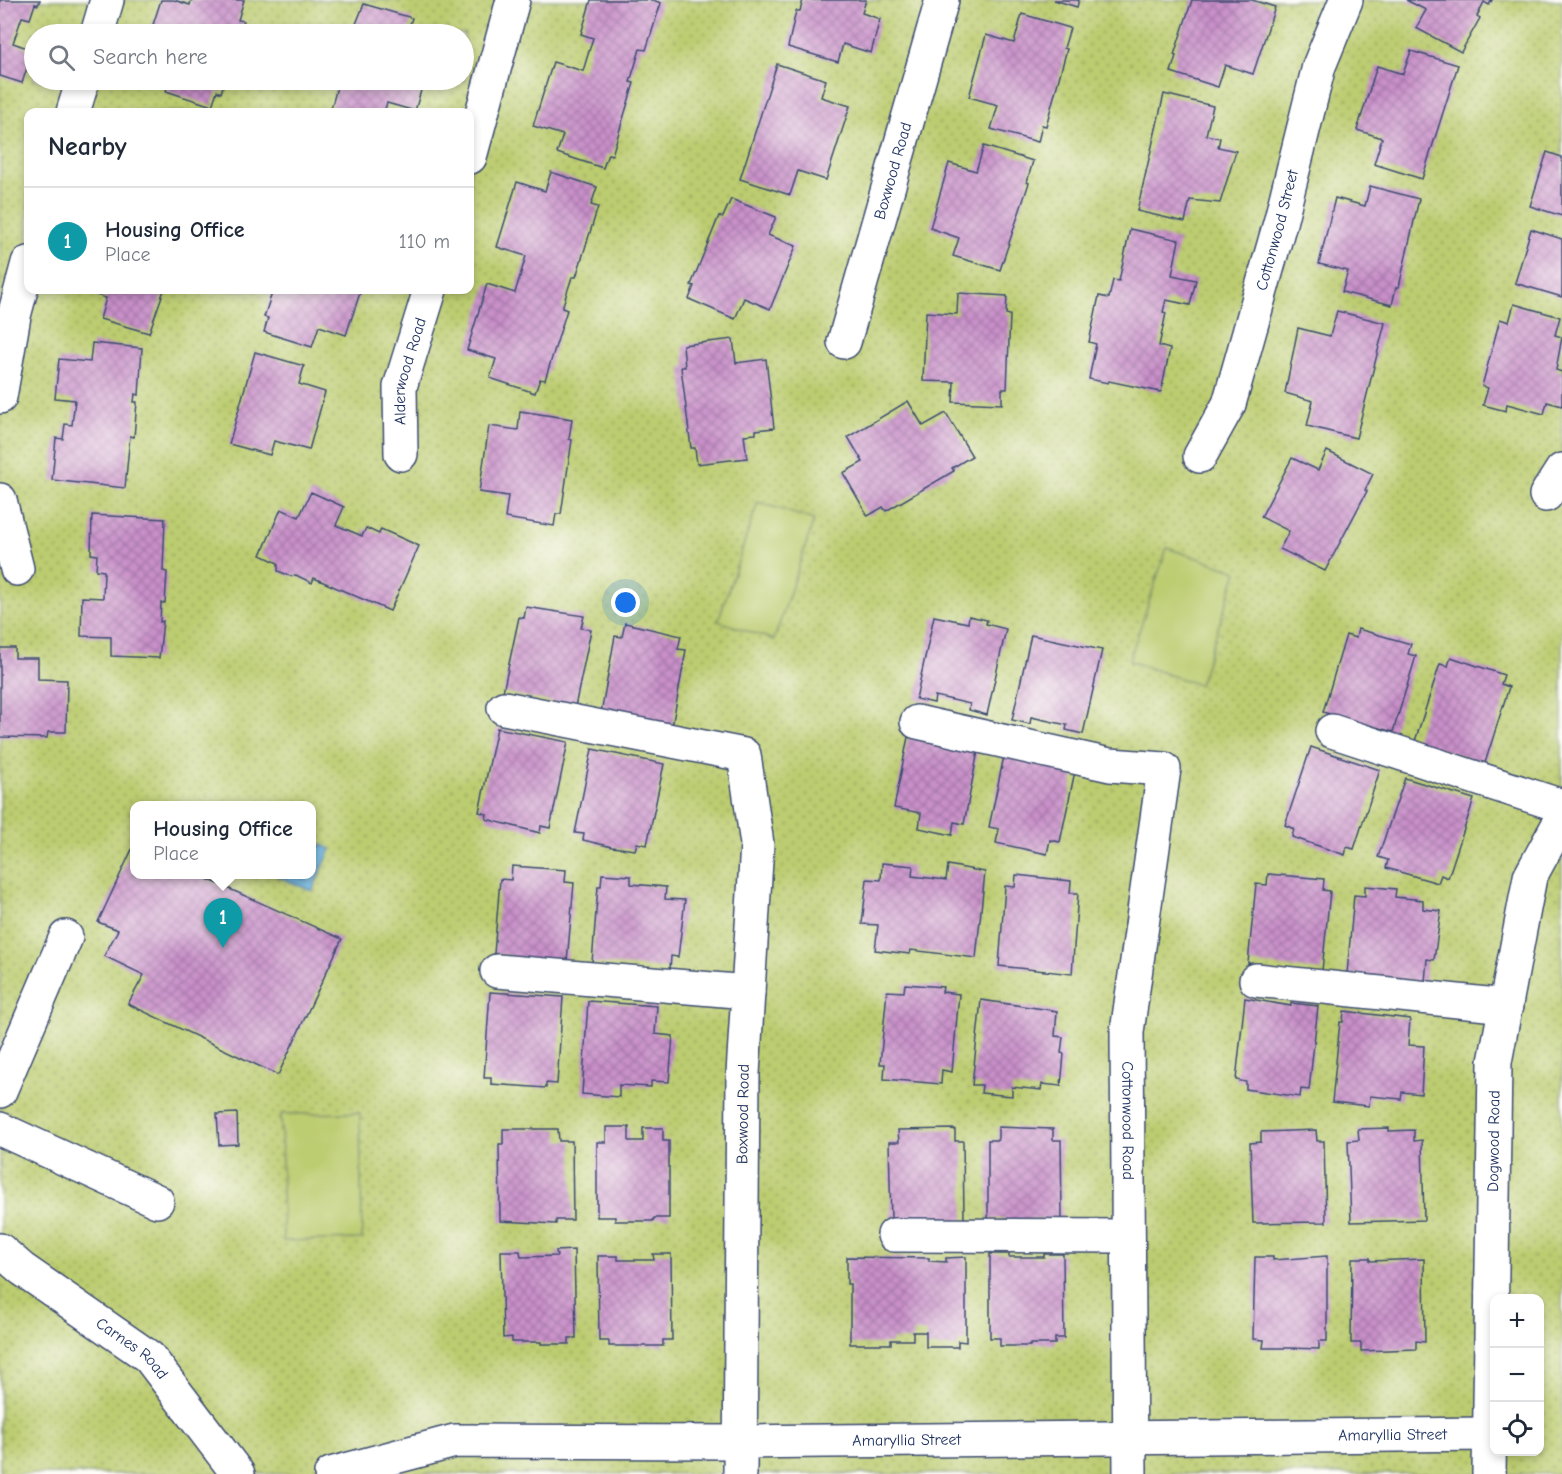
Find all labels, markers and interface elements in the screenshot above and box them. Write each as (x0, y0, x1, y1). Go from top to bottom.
search box (24, 24, 474, 90)
icon: search (45, 41, 78, 74)
text: Search here (93, 44, 208, 70)
street label: Boxwood Road (871, 120, 915, 222)
text: Nearby (48, 132, 127, 162)
street label: Cottonwood Street (1252, 167, 1302, 293)
text: Housing Office (105, 217, 245, 243)
text: 1 (64, 230, 71, 253)
text: 110 m (399, 230, 450, 253)
text: Place (105, 243, 151, 266)
street label: Alderwood Road (391, 315, 430, 425)
your location (611, 588, 640, 617)
popup (130, 801, 316, 879)
text: Housing Office (153, 816, 293, 842)
text: Place (153, 842, 199, 865)
pin: 1 (204, 898, 242, 948)
street label: Cottonwood Road (1118, 1061, 1137, 1180)
street label: Boxwood Road (733, 1064, 753, 1164)
street label: Dogwood Road (1484, 1090, 1504, 1192)
map controls (1490, 1294, 1544, 1456)
button: + (1490, 1294, 1544, 1348)
street label: Carnes Road (92, 1314, 172, 1383)
button: − (1490, 1348, 1544, 1402)
button: locate (1490, 1402, 1544, 1456)
street label: Amaryllia Street (1338, 1425, 1448, 1445)
street label: Amaryllia Street (852, 1431, 962, 1450)

